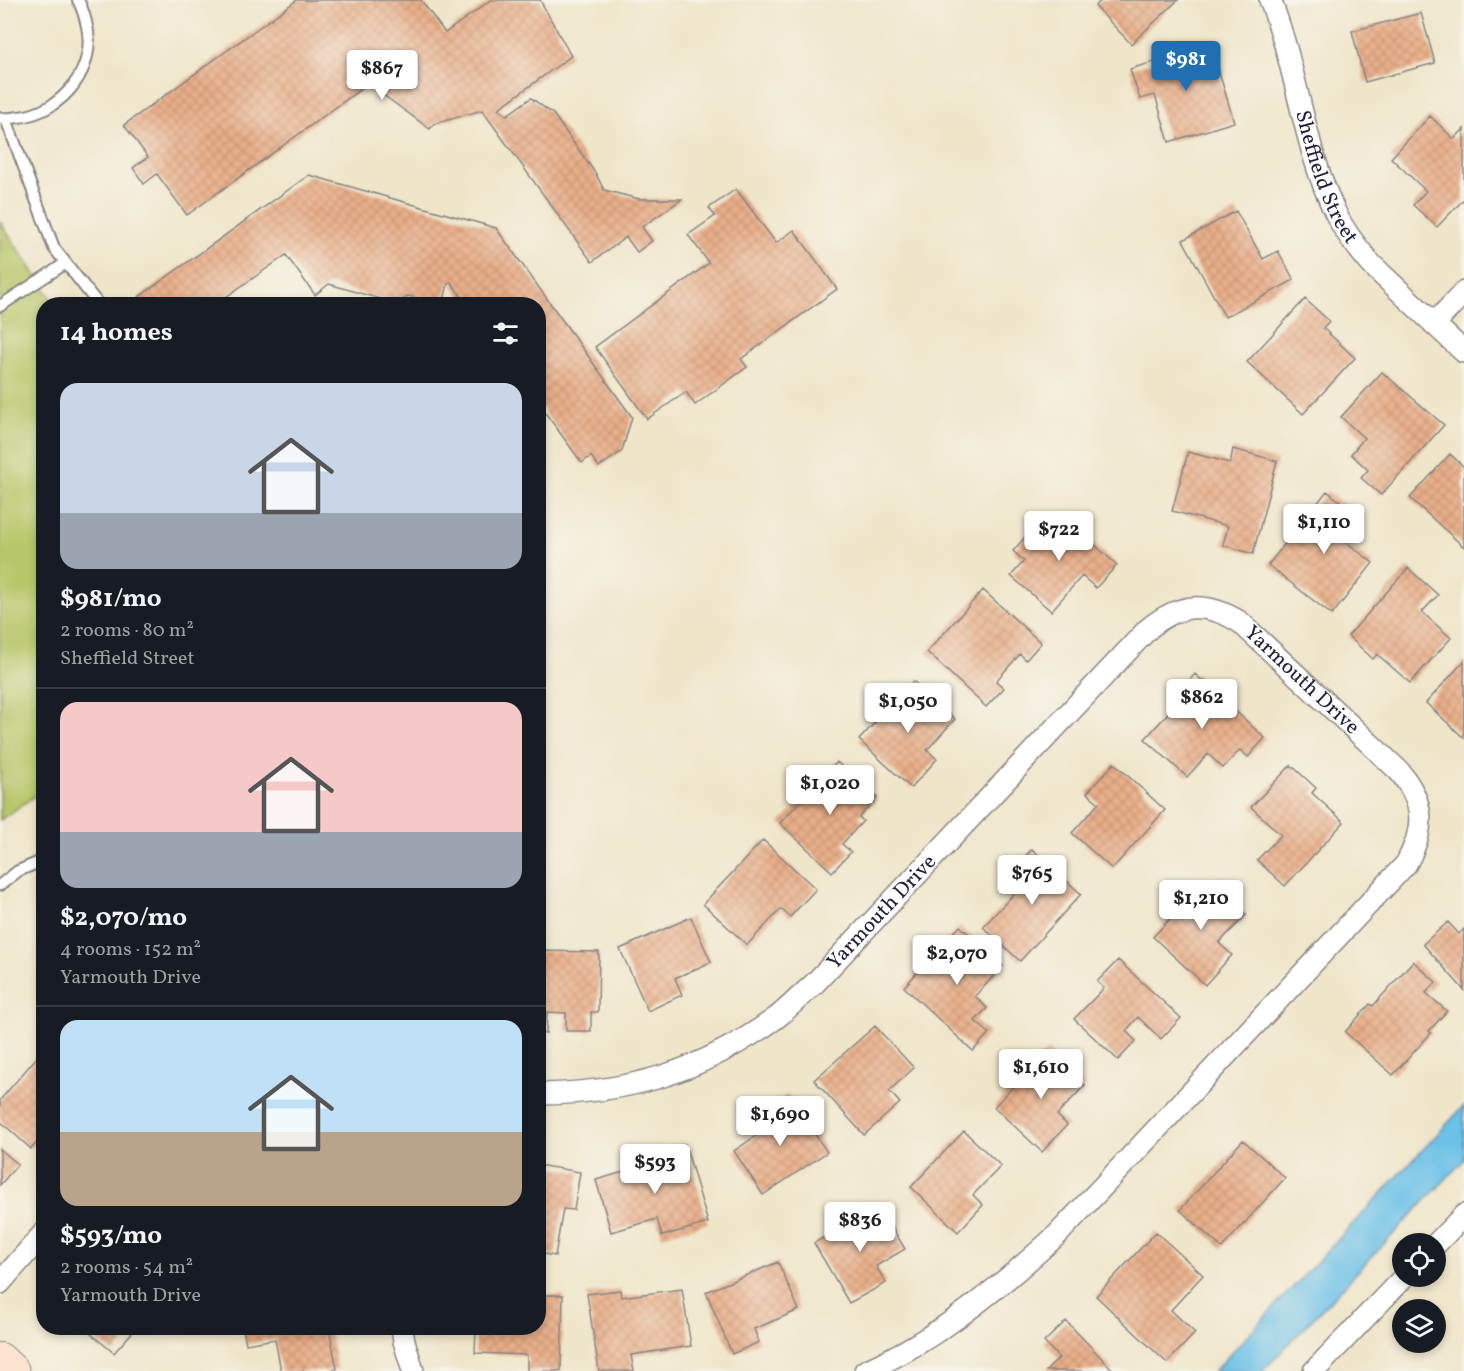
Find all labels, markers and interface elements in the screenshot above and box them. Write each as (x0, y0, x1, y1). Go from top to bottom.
pin: $981 (1150, 41, 1222, 92)
text: $981 (1165, 46, 1207, 74)
pin: $867 (346, 50, 418, 101)
text: $867 (361, 55, 403, 83)
street label: Sheffield Street (1288, 107, 1365, 250)
text: 14 homes (60, 315, 173, 351)
icon: filters (489, 317, 522, 350)
icon: home (237, 422, 345, 530)
pin: $1,110 (1275, 504, 1373, 555)
text: $1,110 (1297, 509, 1351, 537)
pin: $722 (1023, 511, 1095, 562)
text: $722 (1038, 516, 1080, 544)
text: $981/mo (60, 581, 162, 617)
text: 2 rooms · 80 m² (60, 617, 194, 645)
street label: Yarmouth Drive (1238, 619, 1366, 741)
text: Sheffield Street (60, 645, 195, 673)
pin: $862 (1166, 679, 1238, 730)
pin: $1,050 (859, 683, 957, 734)
text: $862 (1180, 684, 1224, 712)
text: $1,050 (879, 688, 937, 716)
icon: home (237, 741, 345, 849)
pin: $1,020 (781, 765, 879, 816)
text: $1,020 (800, 770, 860, 798)
street label: Yarmouth Drive (820, 848, 943, 976)
pin: $765 (996, 855, 1068, 906)
text: $765 (1011, 860, 1053, 888)
pin: $1,210 (1152, 880, 1250, 931)
text: $1,210 (1173, 885, 1229, 913)
text: $2,070/mo (60, 900, 187, 936)
pin: $2,070 (908, 935, 1006, 986)
text: 4 rooms · 152 m² (60, 936, 201, 964)
text: $2,070 (927, 940, 987, 968)
text: Yarmouth Drive (60, 964, 201, 992)
pin: $1,610 (992, 1049, 1090, 1100)
text: $1,610 (1013, 1054, 1069, 1082)
icon: home (237, 1059, 345, 1167)
pin: $1,690 (731, 1096, 829, 1147)
text: $1,690 (750, 1101, 810, 1129)
pin: $593 (619, 1144, 691, 1195)
text: $593 (634, 1149, 676, 1177)
pin: $836 (824, 1202, 896, 1253)
text: $836 (838, 1207, 882, 1235)
text: $593/mo (60, 1218, 162, 1254)
map controls (1392, 1233, 1446, 1353)
button: locate (1392, 1233, 1446, 1287)
text: 2 rooms · 54 m² (60, 1254, 193, 1282)
text: Yarmouth Drive (60, 1282, 201, 1310)
button: layers (1392, 1299, 1446, 1353)

